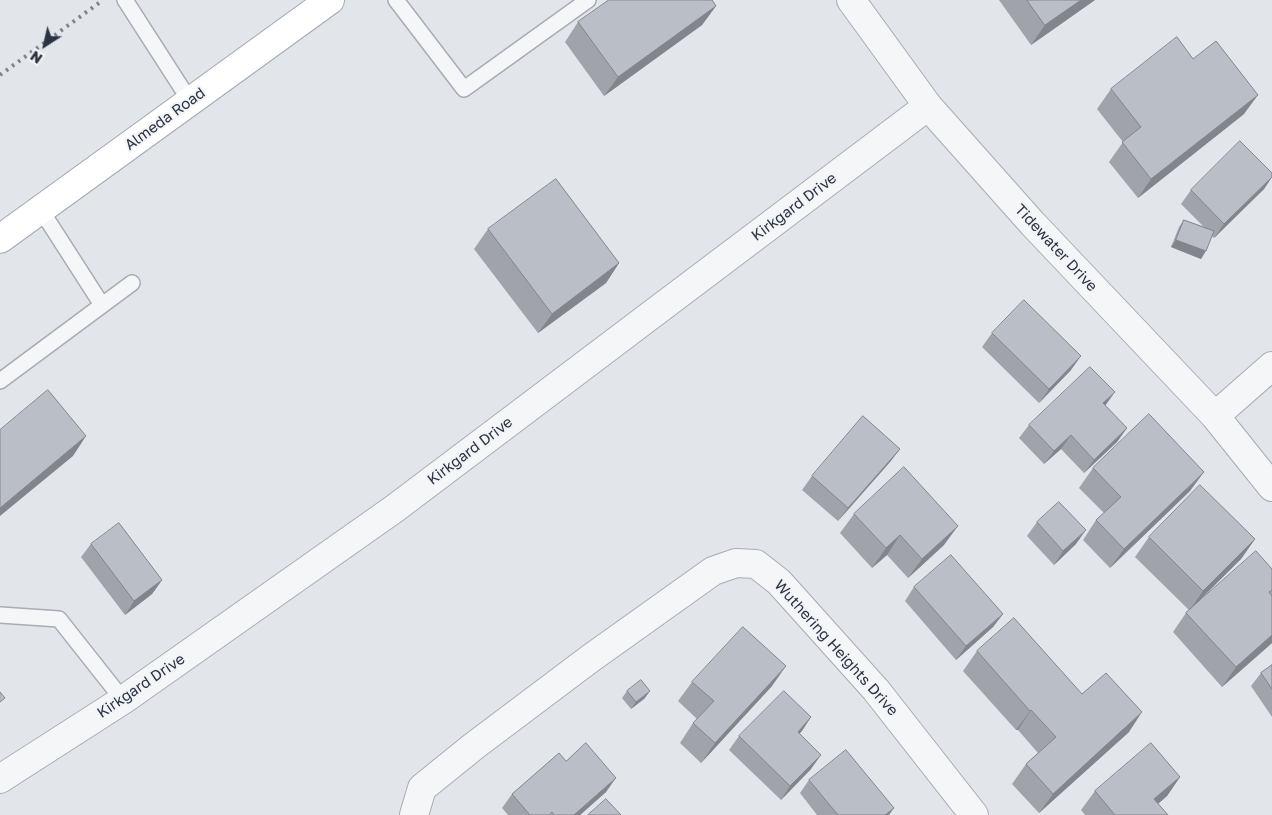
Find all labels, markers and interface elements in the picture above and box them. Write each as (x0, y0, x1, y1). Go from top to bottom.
north arrow (20, 20, 70, 70)
text: N (27, 48, 45, 68)
street label: Almeda Road (121, 84, 209, 154)
street label: Kirkgard Drive (748, 169, 840, 245)
street label: Tidewater Drive (1011, 201, 1101, 295)
street label: Kirkgard Drive (424, 413, 516, 489)
street label: Wuthering Heights Drive (770, 576, 902, 720)
street label: Kirkgard Drive (94, 650, 188, 722)

